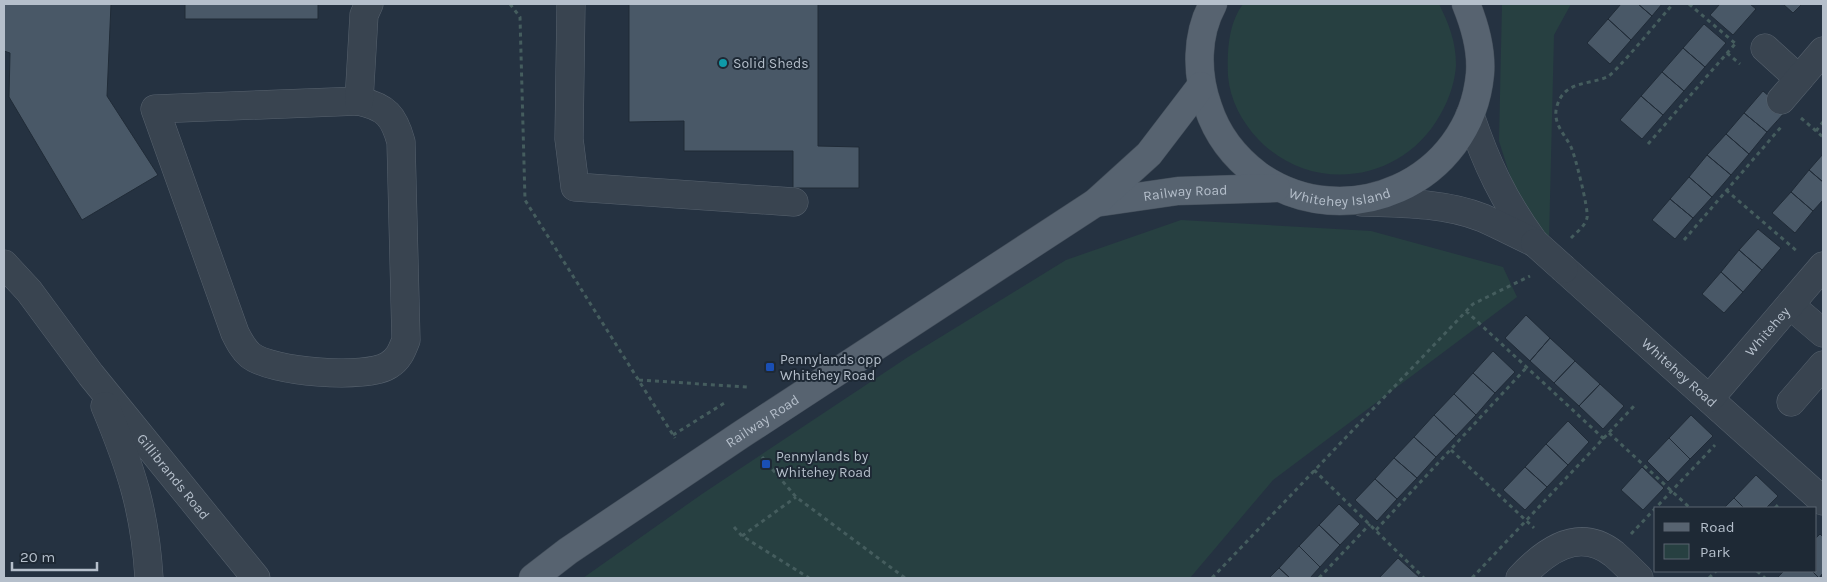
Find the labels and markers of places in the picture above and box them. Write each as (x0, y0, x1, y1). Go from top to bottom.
place label: Solid Sheds (733, 55, 809, 72)
marker: Solid Sheds (717, 57, 729, 69)
place label: Pennylands opp Whitehey Road (780, 351, 881, 384)
marker: Pennylands opp Whitehey Road (764, 361, 776, 373)
place label: Pennylands by Whitehey Road (776, 448, 871, 481)
marker: Pennylands by Whitehey Road (760, 458, 772, 470)

